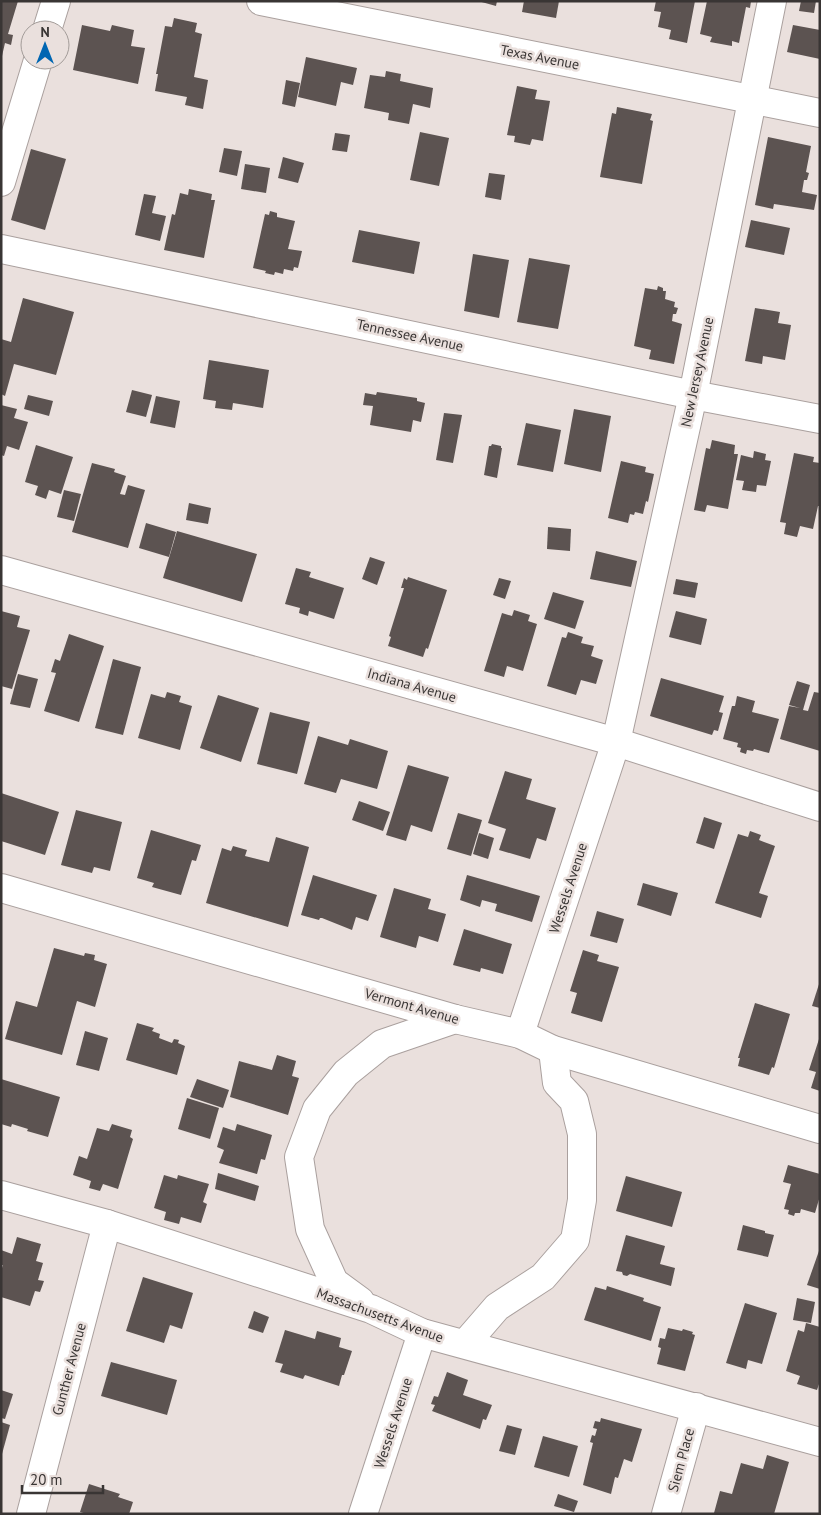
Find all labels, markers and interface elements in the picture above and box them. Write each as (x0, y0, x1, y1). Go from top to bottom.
north arrow (20, 20, 70, 70)
text: N (40, 23, 50, 41)
street label: Texas Avenue (499, 41, 581, 73)
street label: Tennessee Avenue (355, 315, 465, 355)
street label: New Jersey Avenue (677, 315, 717, 429)
street label: Indiana Avenue (366, 664, 458, 706)
street label: Wessels Avenue (545, 841, 591, 935)
street label: Vermont Avenue (362, 984, 461, 1028)
street label: Massachusetts Avenue (314, 1284, 446, 1346)
street label: Gunther Avenue (48, 1321, 90, 1417)
street label: Wessels Avenue (370, 1376, 416, 1470)
street label: Siem Place (664, 1426, 698, 1494)
scale bar (22, 1462, 104, 1494)
text: 20 m (30, 1470, 63, 1489)

